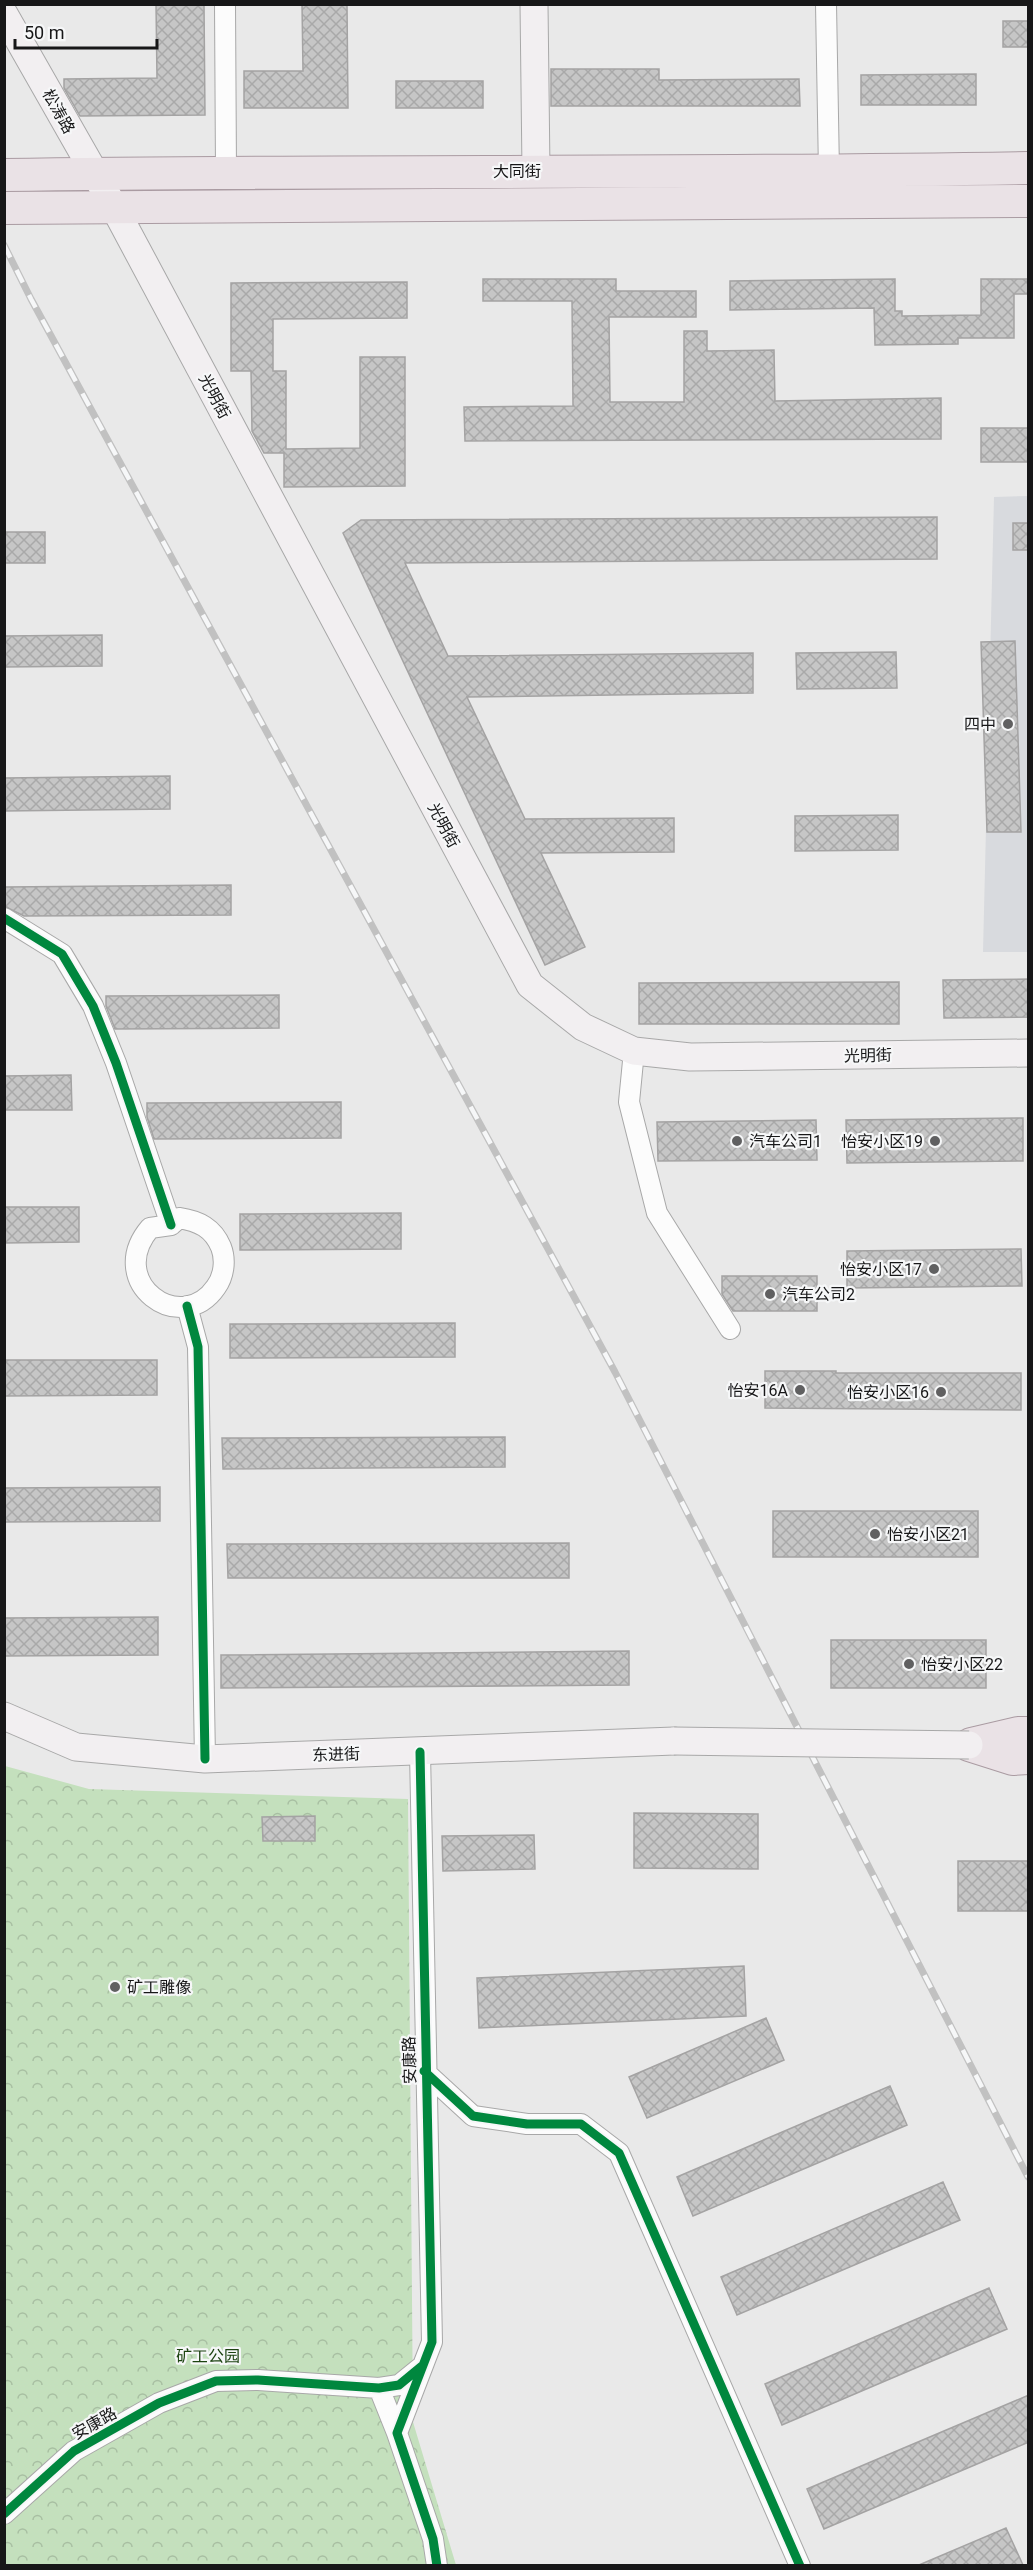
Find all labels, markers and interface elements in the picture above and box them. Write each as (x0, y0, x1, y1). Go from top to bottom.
scale bar (15, 12, 158, 50)
text: 50 m (24, 22, 64, 43)
street label: 松涛路 (39, 86, 79, 137)
street label: 大同街 (493, 162, 541, 181)
street label: 光明街 (195, 371, 234, 422)
place label: 四中 (964, 715, 996, 734)
marker: 四中 (1001, 717, 1015, 731)
street label: 光明街 (424, 800, 463, 851)
street label: 光明街 (844, 1046, 892, 1065)
place label: 汽车公司1 (749, 1132, 822, 1151)
place label: 怡安小区19 (841, 1132, 923, 1151)
marker: 汽车公司1 (730, 1134, 744, 1148)
marker: 怡安小区19 (928, 1134, 942, 1148)
place label: 怡安小区17 (840, 1260, 922, 1279)
marker: 怡安小区17 (927, 1262, 941, 1276)
place label: 汽车公司2 (782, 1285, 855, 1304)
marker: 汽车公司2 (763, 1287, 777, 1301)
place label: 怡安16A (728, 1381, 789, 1400)
marker: 怡安16A (793, 1383, 807, 1397)
place label: 怡安小区16 (847, 1383, 929, 1402)
marker: 怡安小区16 (934, 1385, 948, 1399)
place label: 怡安小区21 (887, 1525, 969, 1544)
marker: 怡安小区21 (868, 1527, 882, 1541)
place label: 怡安小区22 (921, 1655, 1003, 1674)
marker: 怡安小区22 (902, 1657, 916, 1671)
street label: 东进街 (312, 1744, 360, 1765)
place label: 矿工雕像 (127, 1978, 191, 1997)
marker: 矿工雕像 (108, 1980, 122, 1994)
street label: 安康路 (400, 2036, 419, 2084)
park label: 矿工公园 (176, 2347, 240, 2366)
street label: 安康路 (69, 2403, 120, 2443)

